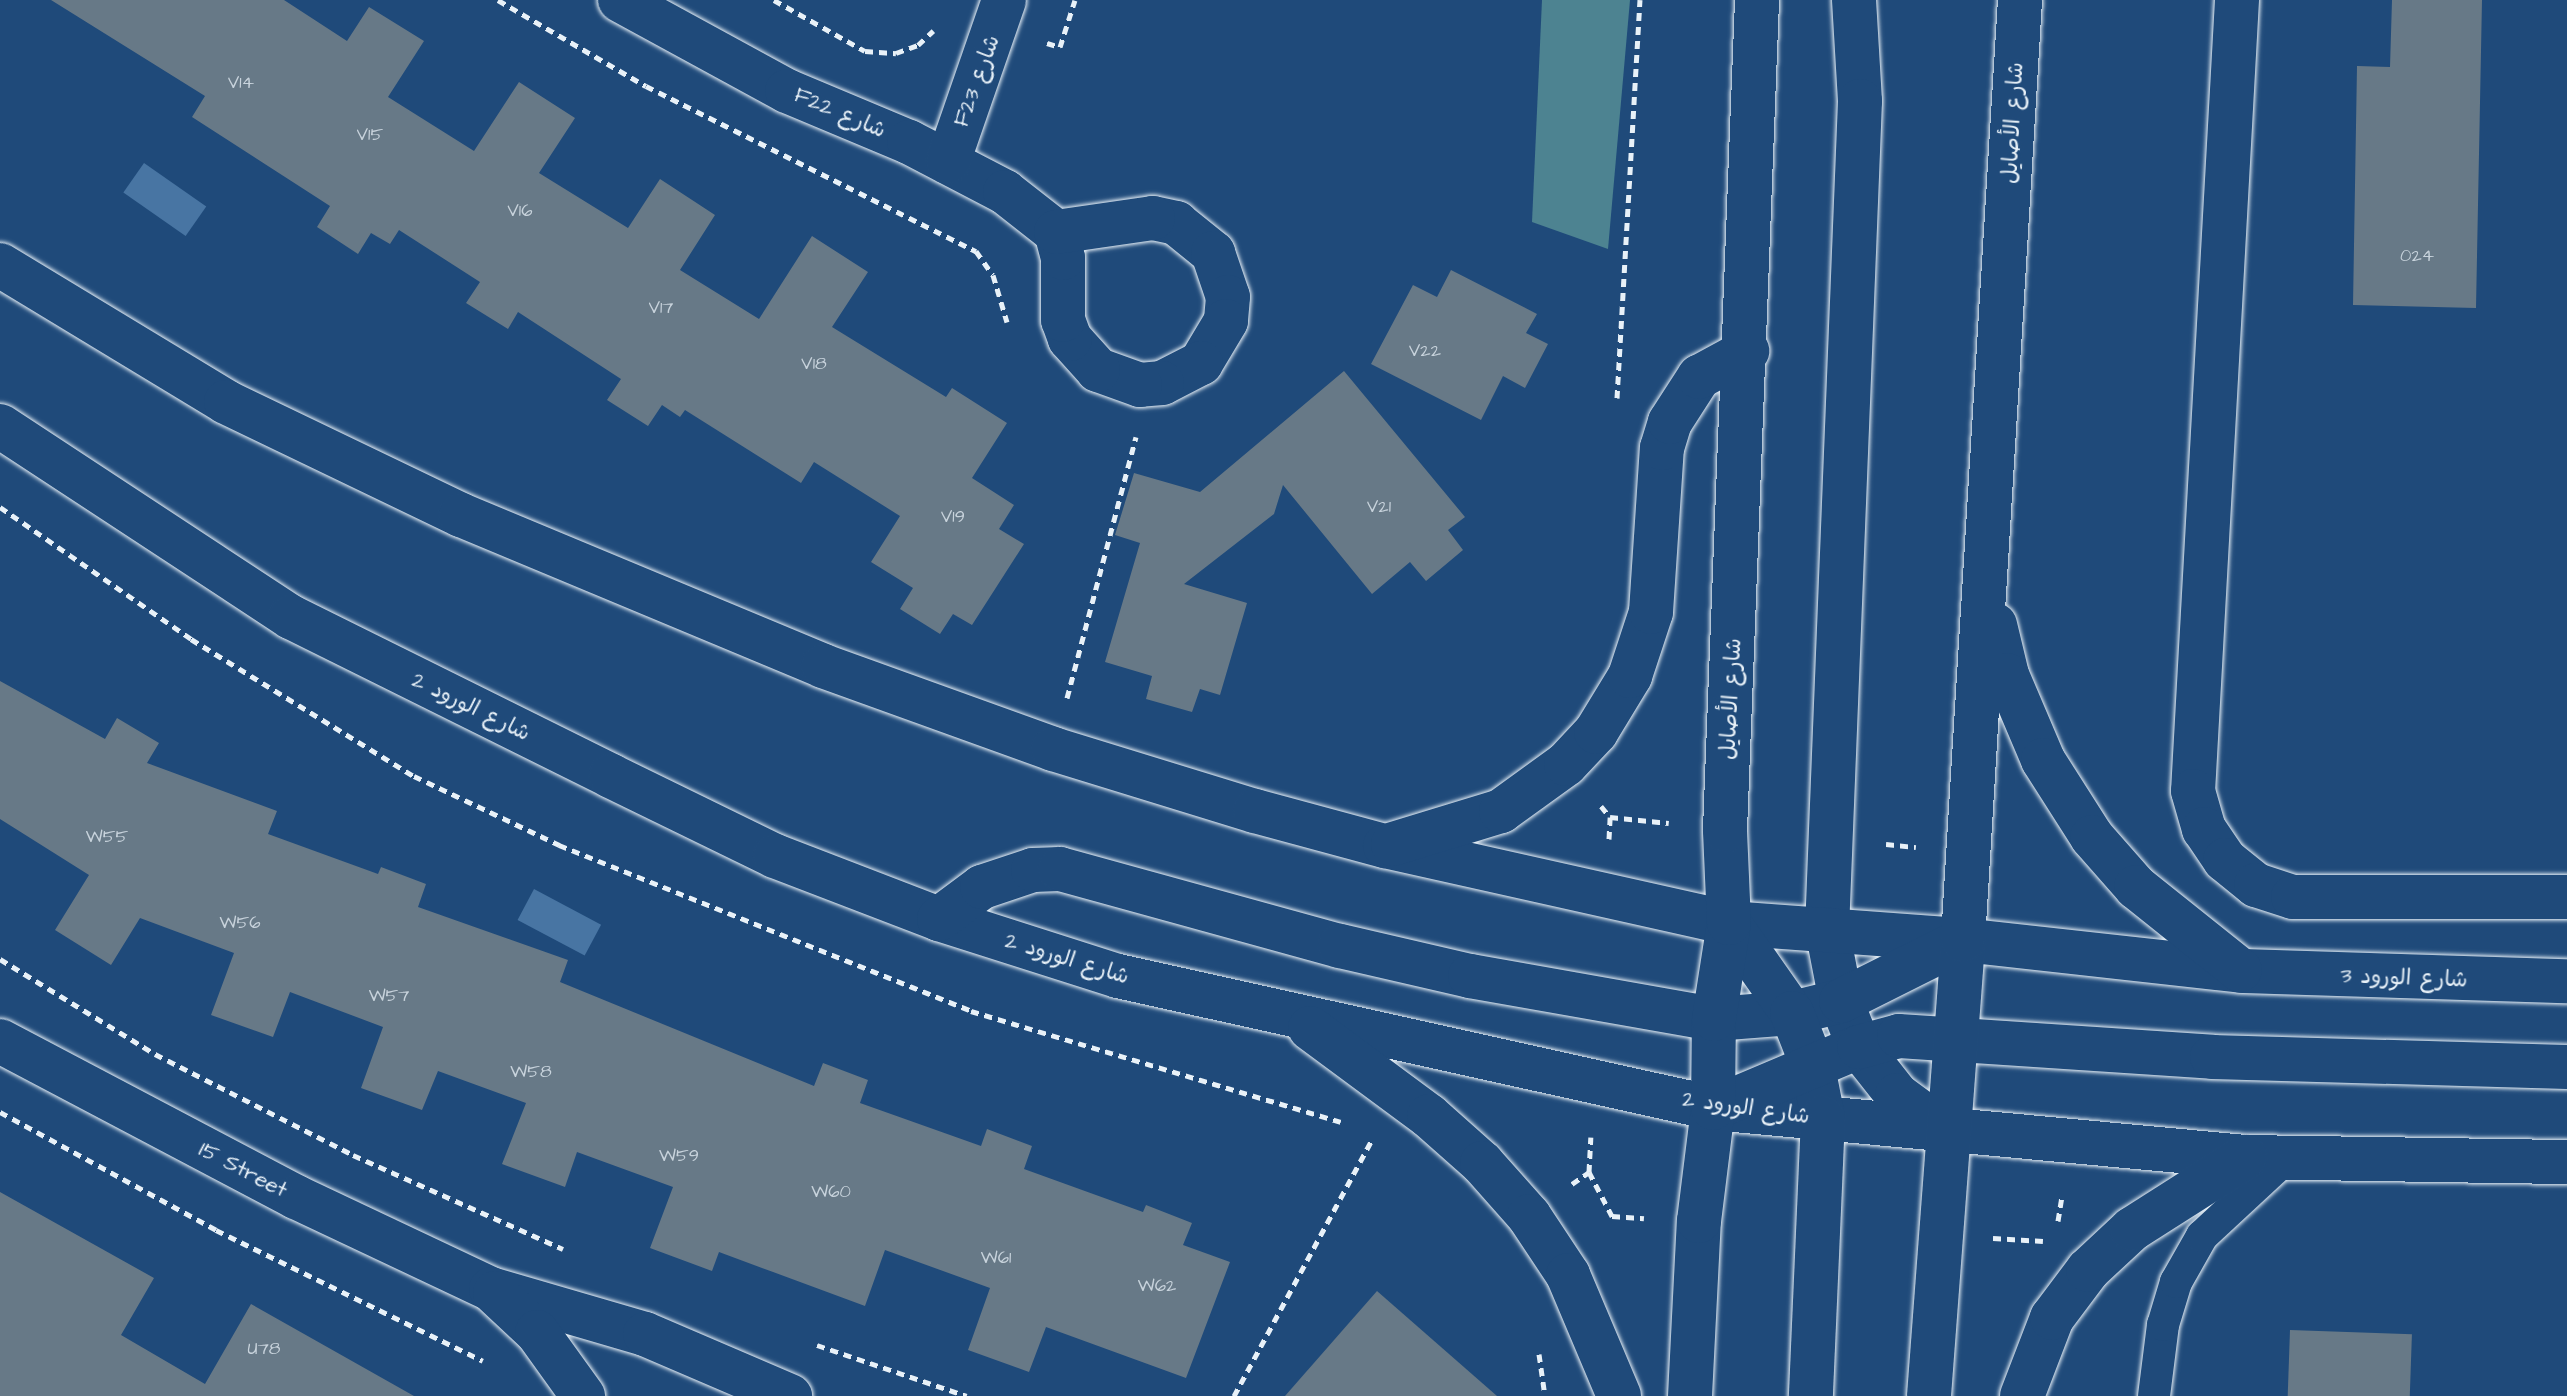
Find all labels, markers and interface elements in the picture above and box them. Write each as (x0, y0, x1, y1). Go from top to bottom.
street label: F23 شارع (948, 32, 1006, 130)
street label: شارع الأصايل (1997, 62, 2029, 184)
house number: V14 (228, 72, 254, 94)
street label: F22 شارع (790, 82, 890, 144)
house number: V15 (357, 124, 383, 146)
house number: V16 (508, 200, 532, 222)
house number: 024 (2400, 245, 2434, 267)
house number: V17 (649, 297, 673, 319)
house number: V22 (1409, 340, 1441, 362)
house number: V18 (801, 353, 827, 375)
house number: V21 (1367, 496, 1391, 518)
house number: V19 (941, 506, 965, 528)
street label: شارع الأصايل (1715, 638, 1747, 760)
street label: شارع الورود 2 (408, 667, 534, 747)
house number: W55 (86, 826, 128, 848)
house number: W56 (220, 912, 260, 934)
street label: شارع الورود 2 (1002, 928, 1132, 990)
street label: شارع الورود 3 (2340, 963, 2468, 993)
house number: W57 (369, 985, 409, 1007)
house number: W58 (510, 1061, 552, 1083)
street label: شارع الورود 2 (1681, 1086, 1811, 1130)
street label: I5 Street (194, 1137, 292, 1203)
house number: W59 (659, 1145, 699, 1167)
house number: W60 (811, 1181, 851, 1203)
house number: W61 (981, 1247, 1011, 1269)
house number: W62 (1138, 1275, 1176, 1297)
house number: U78 (248, 1338, 280, 1360)

